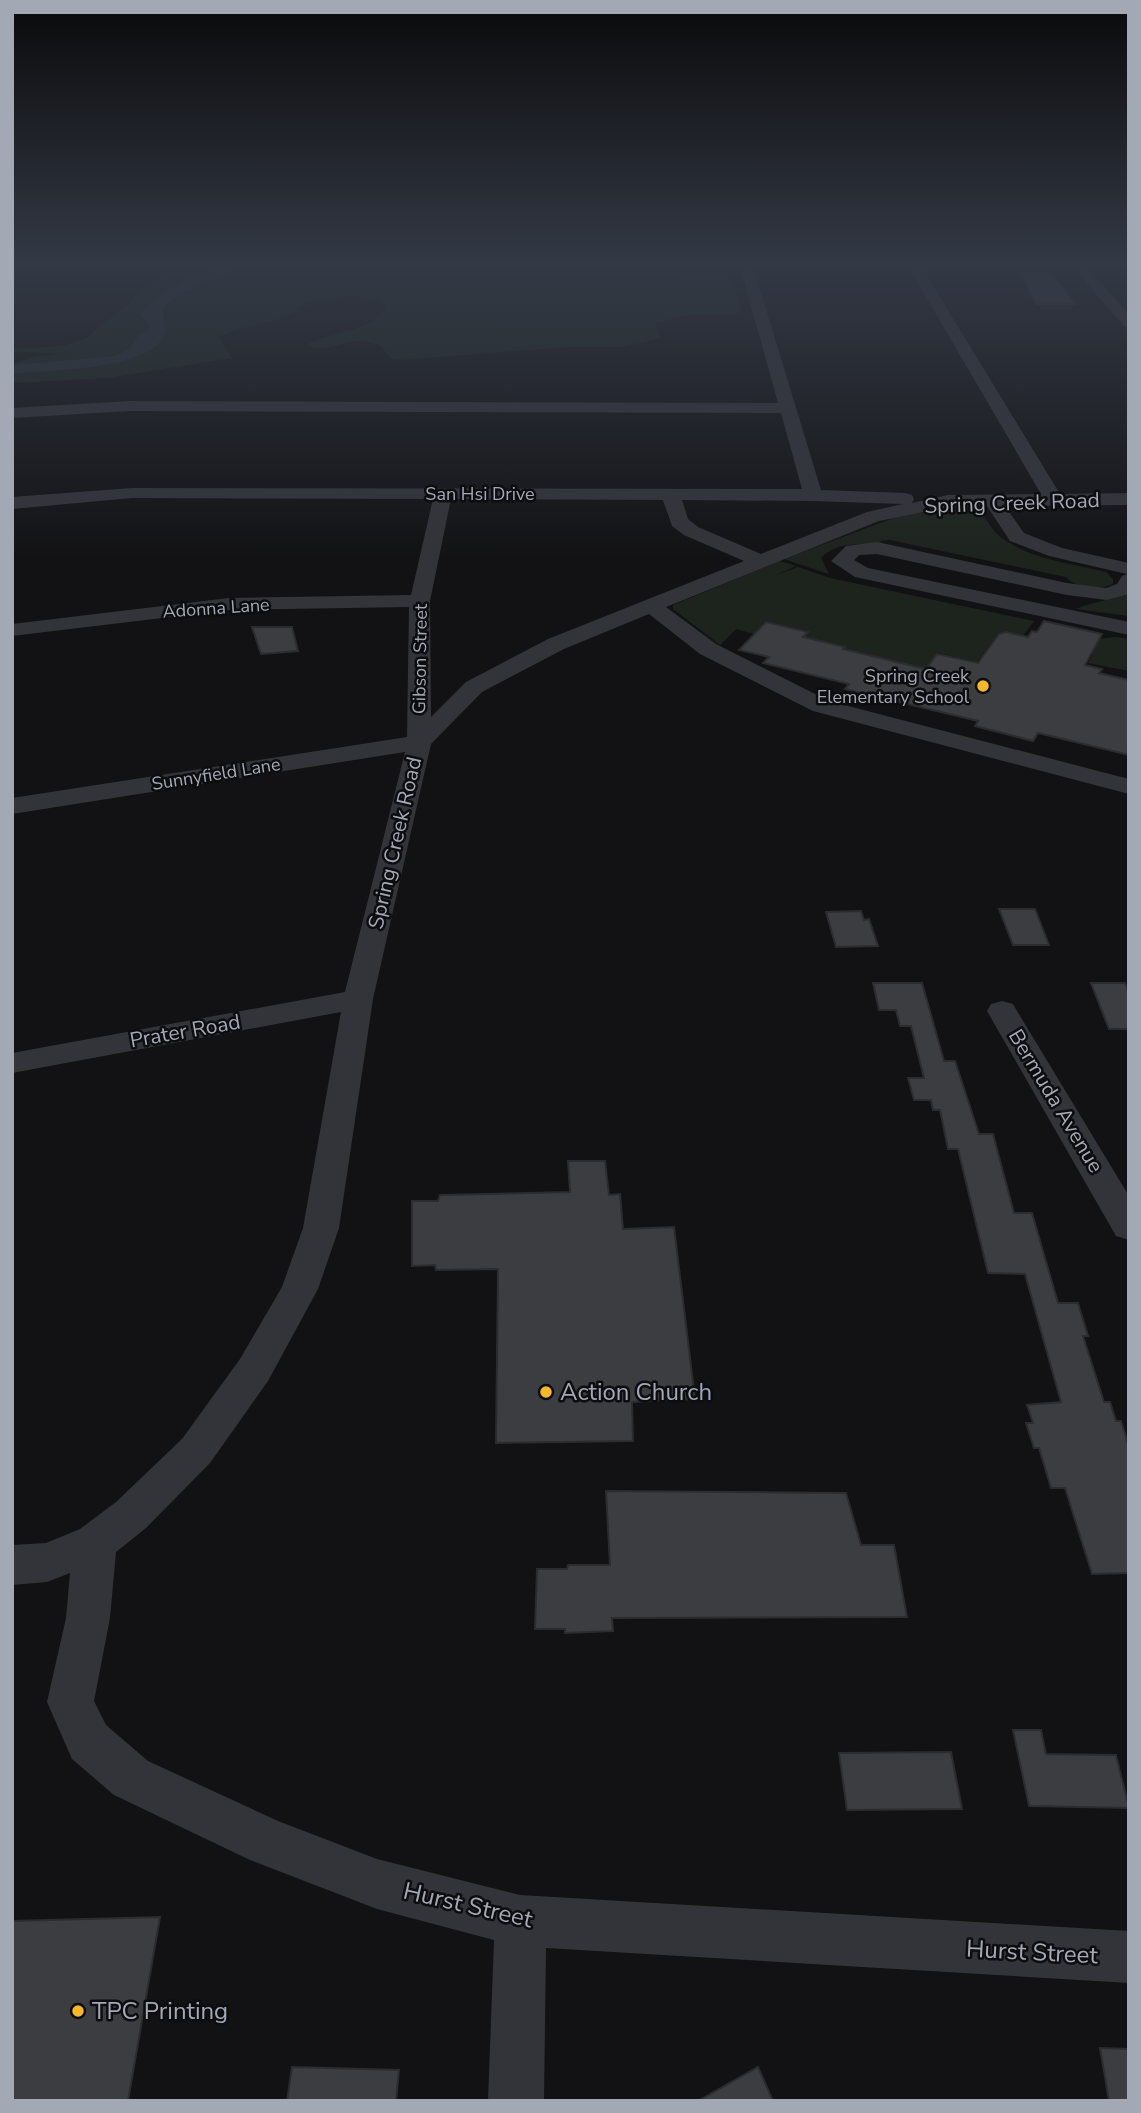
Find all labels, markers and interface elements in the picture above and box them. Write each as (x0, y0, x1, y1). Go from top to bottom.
street label: San Hsi Drive (425, 482, 535, 506)
street label: Spring Creek Road (924, 486, 1100, 520)
street label: Adonna Lane (162, 592, 270, 624)
street label: Gibson Street (407, 603, 433, 714)
place label: Spring Creek Elementary School (817, 664, 970, 709)
marker: Spring Creek Elementary School (975, 678, 991, 694)
street label: Sunnyfield Lane (150, 752, 282, 796)
street label: Spring Creek Road (362, 754, 428, 932)
street label: Prater Road (128, 1008, 242, 1054)
street label: Bermuda Avenue (1002, 1024, 1110, 1178)
place label: Action Church (560, 1376, 712, 1408)
marker: Action Church (538, 1384, 554, 1400)
street label: Hurst Street (400, 1875, 536, 1936)
street label: Hurst Street (965, 1933, 1099, 1971)
place label: TPC Printing (92, 1995, 228, 2027)
marker: TPC Printing (70, 2003, 86, 2019)

